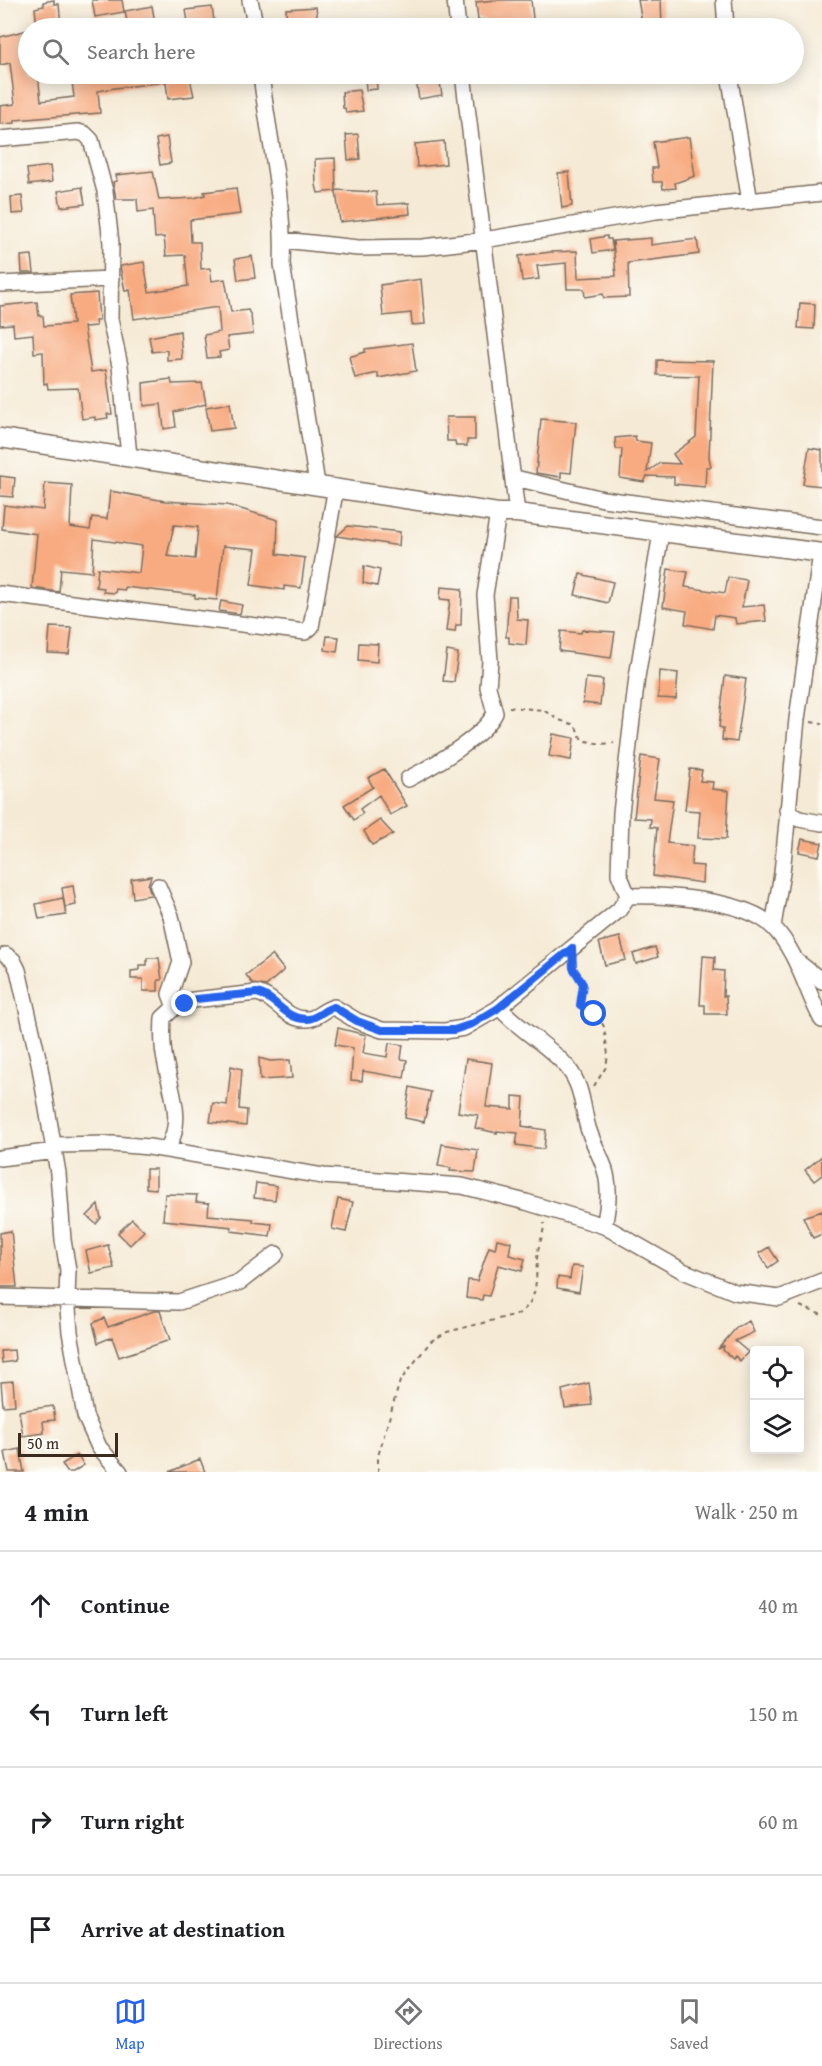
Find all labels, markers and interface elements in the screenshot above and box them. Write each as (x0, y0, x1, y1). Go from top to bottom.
search box (18, 18, 804, 84)
icon: search (39, 35, 72, 68)
text: Search here (87, 35, 196, 67)
route end (171, 990, 197, 1016)
route start (580, 1000, 606, 1026)
map controls (750, 1346, 804, 1454)
button: locate (750, 1346, 804, 1400)
button: layers (750, 1400, 804, 1454)
scale bar (18, 1430, 118, 1458)
text: 50 m (27, 1431, 59, 1455)
text: 4 min (24, 1492, 89, 1531)
text: Walk · 250 m (695, 1497, 798, 1526)
icon: ahead (24, 1589, 57, 1622)
text: Continue (81, 1589, 170, 1621)
text: 40 m (758, 1591, 798, 1620)
icon: left (24, 1697, 57, 1730)
text: Turn left (81, 1697, 168, 1729)
text: 150 m (748, 1699, 798, 1728)
icon: right (24, 1805, 57, 1838)
text: Turn right (81, 1805, 184, 1837)
text: 60 m (758, 1807, 798, 1836)
icon: arrive (24, 1913, 57, 1946)
text: Arrive at destination (81, 1913, 285, 1945)
tab: Map (114, 1995, 147, 2055)
tab: Directions (374, 1995, 443, 2055)
tab: Saved (670, 1995, 708, 2055)

